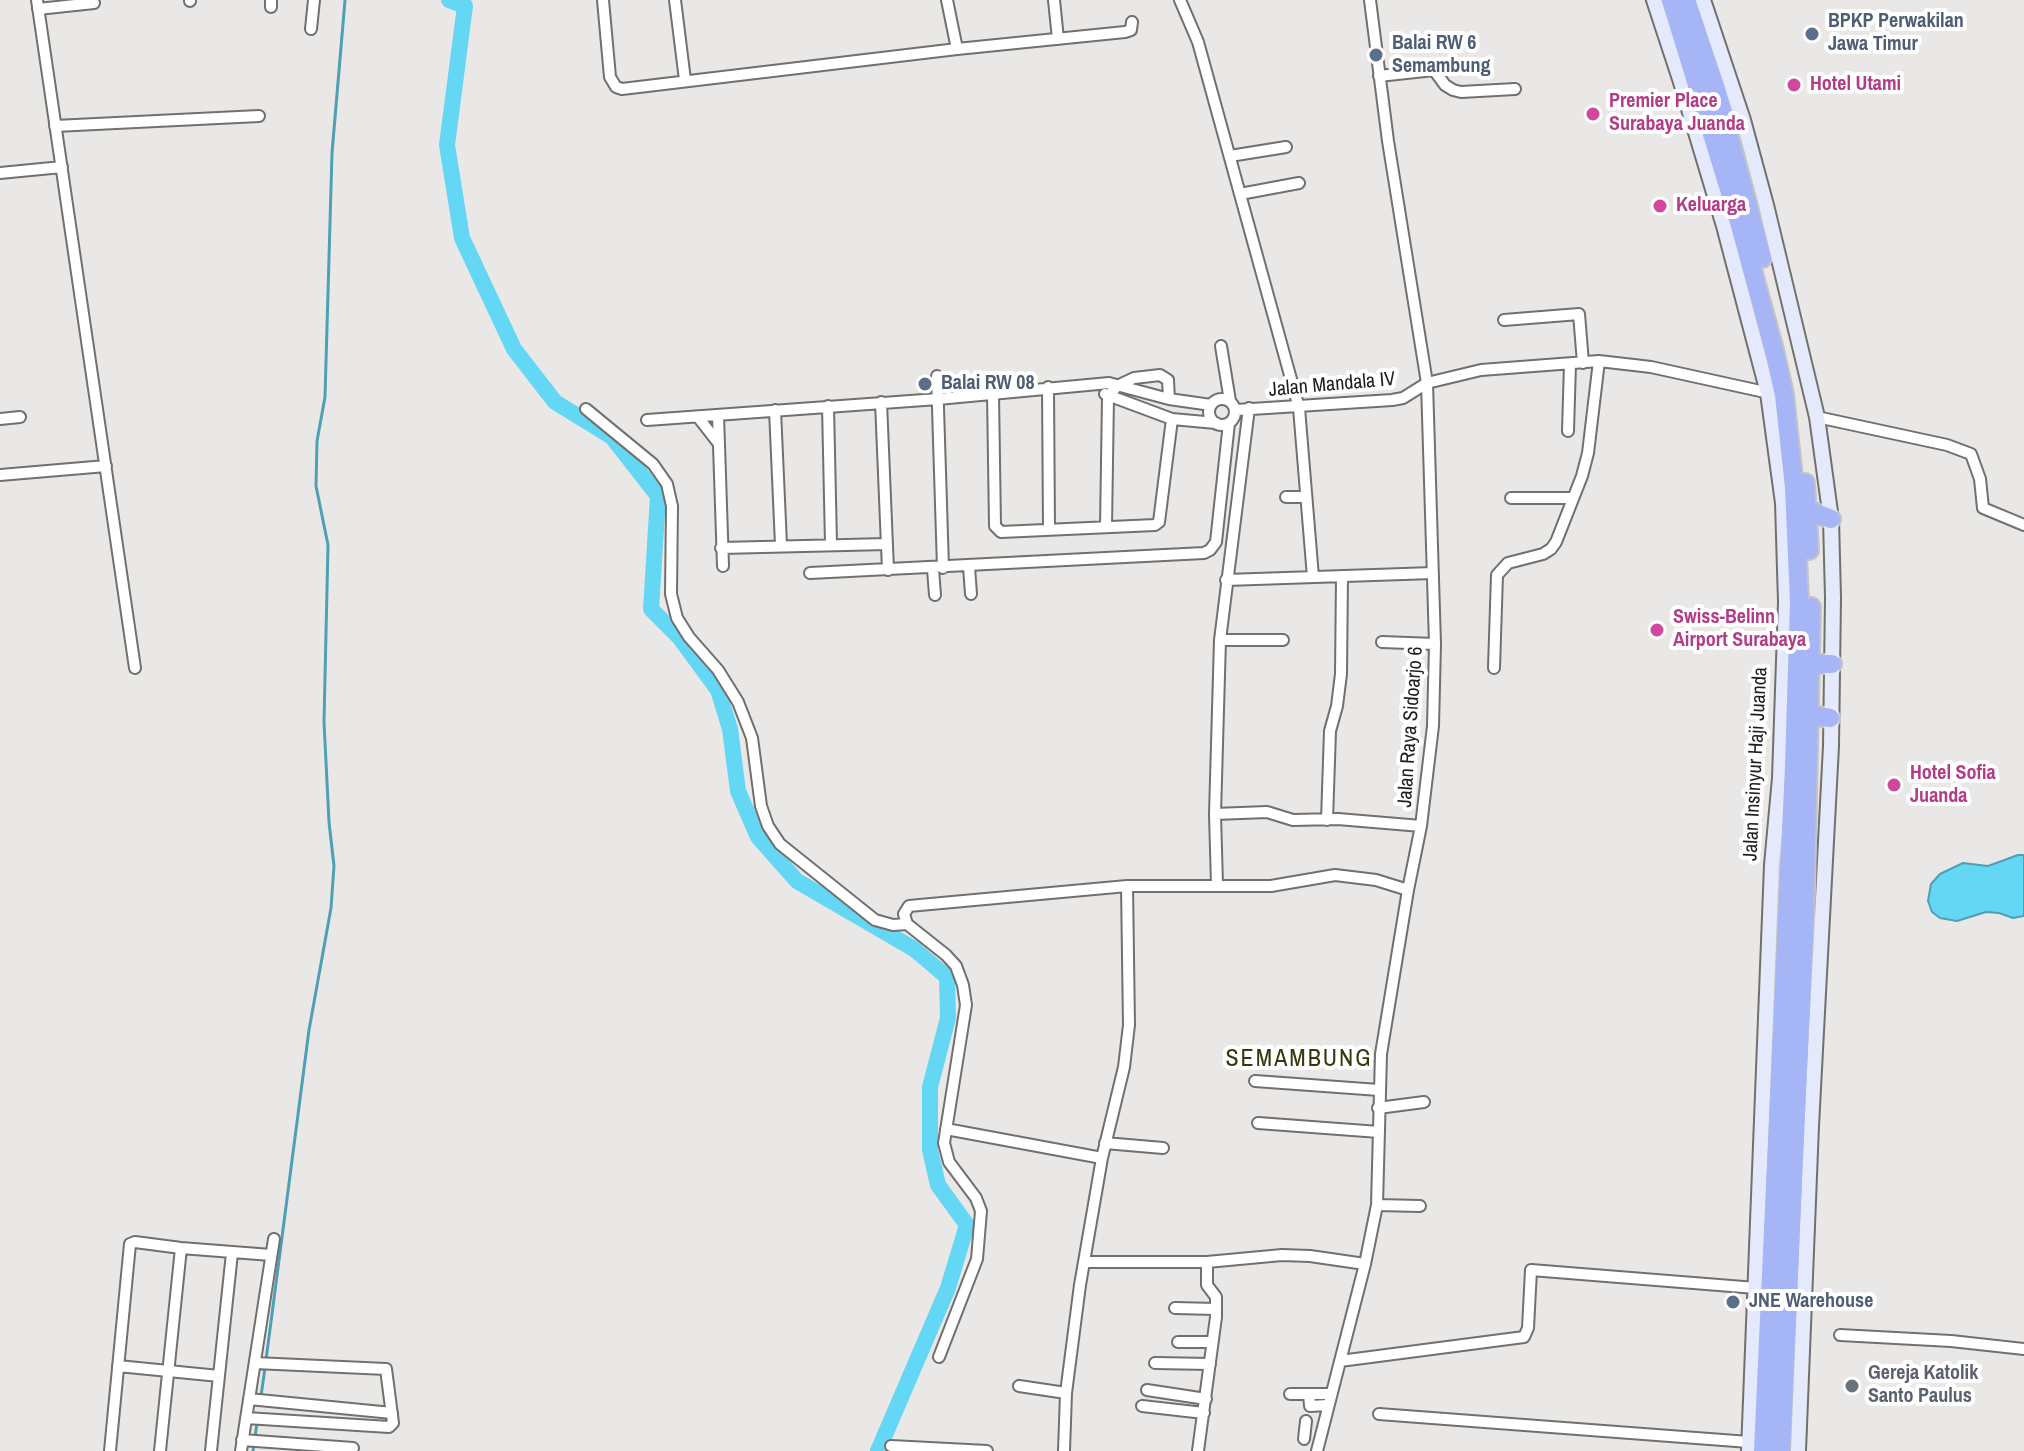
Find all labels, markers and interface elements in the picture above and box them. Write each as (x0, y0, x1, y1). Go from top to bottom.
place label: BPKP Perwakilan Jawa Timur (1828, 10, 1964, 57)
marker: BPKP Perwakilan Jawa Timur (1803, 25, 1821, 43)
place label: Balai RW 6 Semambung (1392, 32, 1490, 79)
marker: Balai RW 6 Semambung (1367, 46, 1385, 64)
place label: Hotel Utami (1810, 73, 1901, 97)
marker: Hotel Utami (1785, 76, 1803, 94)
place label: Premier Place Surabaya Juanda (1609, 90, 1745, 137)
marker: Premier Place Surabaya Juanda (1584, 105, 1602, 123)
place label: Keluarga (1676, 194, 1746, 218)
marker: Keluarga (1651, 197, 1669, 215)
street label: Jalan Mandala IV (1268, 368, 1396, 402)
place label: Balai RW 08 (941, 372, 1035, 396)
marker: Balai RW 08 (916, 375, 934, 393)
place label: Swiss-Belinn Airport Surabaya (1673, 606, 1806, 653)
marker: Swiss-Belinn Airport Surabaya (1648, 621, 1666, 639)
street label: Jalan Raya Sidoarjo 6 (1393, 646, 1429, 808)
street label: Jalan Insinyur Haji Juanda (1739, 666, 1773, 862)
place label: Hotel Sofia Juanda (1910, 762, 1996, 809)
marker: Hotel Sofia Juanda (1885, 776, 1903, 794)
district label: SEMAMBUNG (1225, 1046, 1373, 1074)
place label: JNE Warehouse (1749, 1290, 1873, 1314)
marker: JNE Warehouse (1724, 1293, 1742, 1311)
place label: Gereja Katolik Santo Paulus (1868, 1362, 1978, 1409)
marker: Gereja Katolik Santo Paulus (1843, 1377, 1861, 1395)

